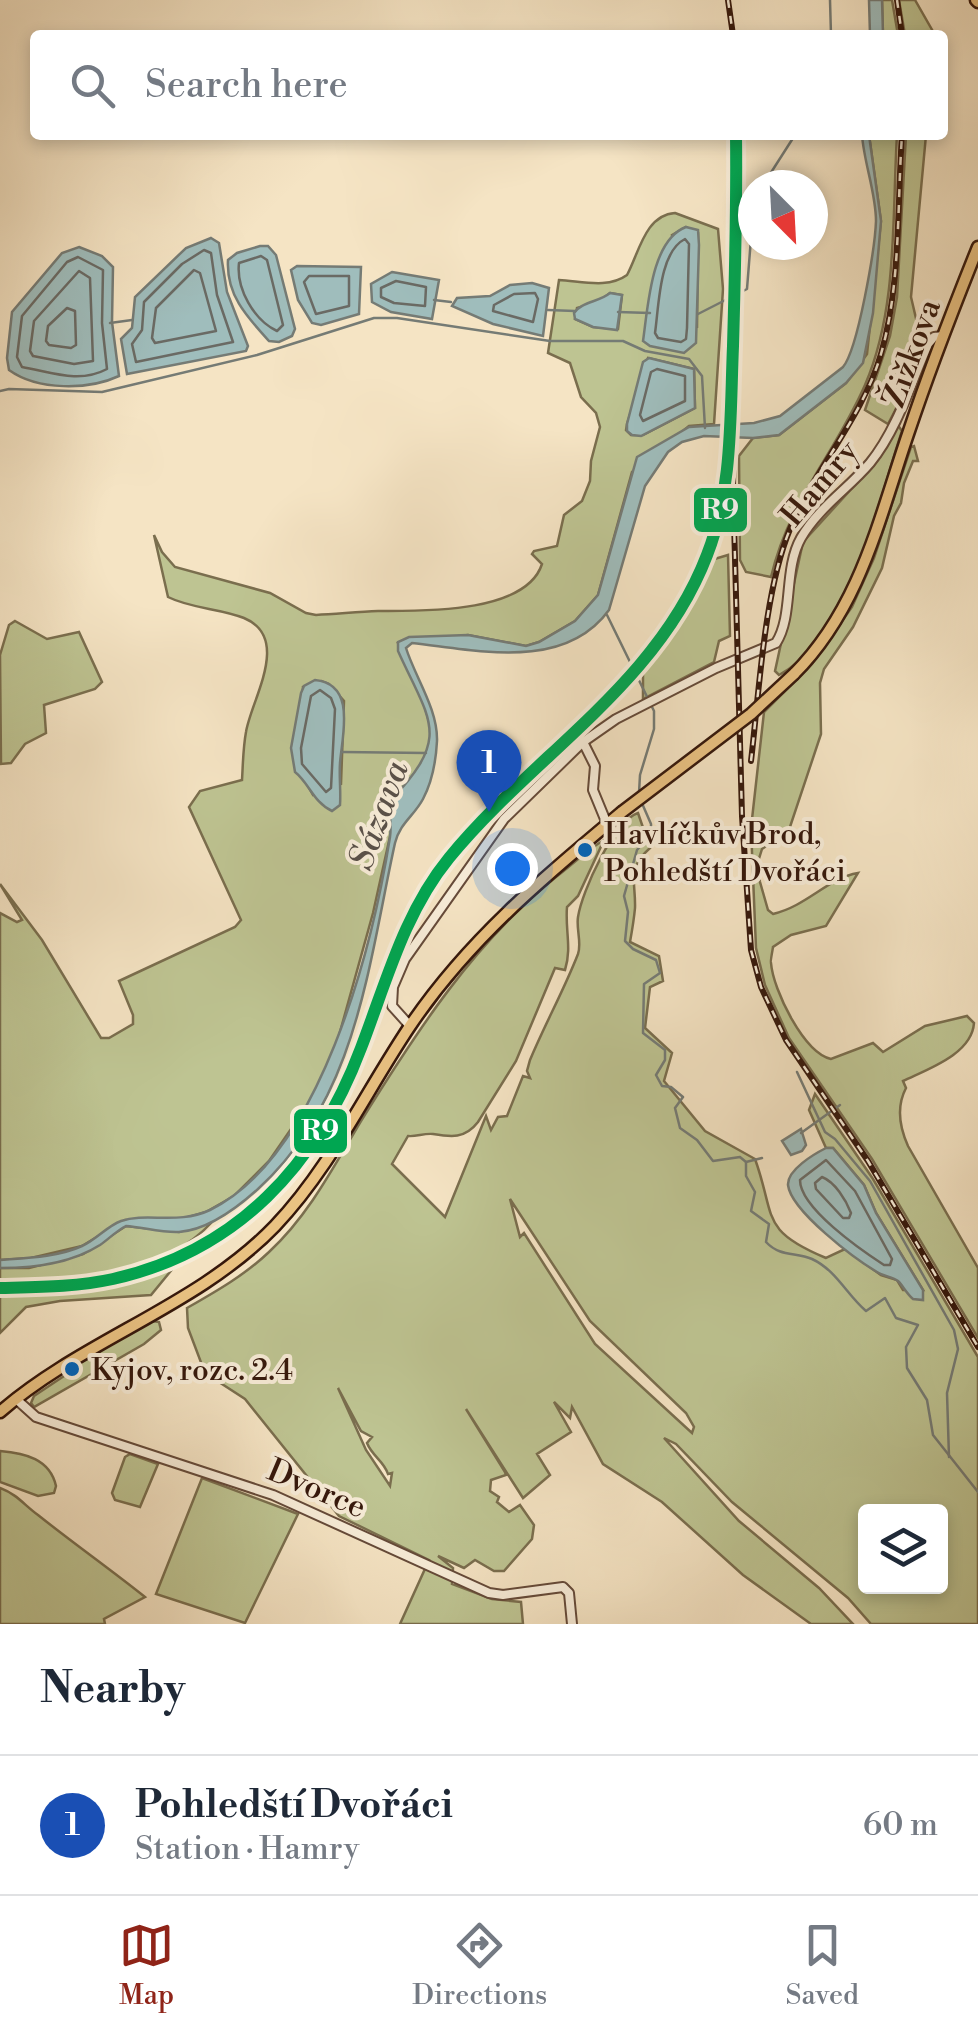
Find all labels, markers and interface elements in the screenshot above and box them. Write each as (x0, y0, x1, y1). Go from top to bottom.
search box (30, 30, 948, 140)
icon: search (65, 58, 120, 113)
text: Search here (145, 62, 348, 109)
north arrow (738, 170, 828, 260)
street label: Žižkova (872, 292, 950, 413)
street label: Hamry (772, 432, 868, 535)
line badge: R9 (692, 486, 749, 534)
text: R9 (701, 493, 739, 528)
pin: 1 (456, 730, 522, 812)
water label: Sázava (340, 755, 419, 876)
place label: Havlíčkův Brod, Pohledští Dvořáci (604, 816, 846, 891)
marker: Havlíčkův Brod, Pohledští Dvořáci (575, 840, 595, 860)
your location (487, 843, 538, 894)
line badge: R9 (292, 1107, 349, 1155)
text: R9 (301, 1114, 339, 1149)
place label: Kyjov, rozc. 2.4 (91, 1352, 293, 1390)
marker: Kyjov, rozc. 2.4 (62, 1359, 82, 1379)
street label: Dvorce (261, 1450, 372, 1528)
map controls (858, 1504, 948, 1594)
button: layers (858, 1504, 948, 1594)
text: Nearby (40, 1663, 185, 1716)
text: Pohledští Dvořáci (135, 1782, 453, 1829)
text: 1 (65, 1805, 80, 1845)
text: 60 m (863, 1805, 938, 1845)
text: Station · Hamry (135, 1829, 359, 1869)
tab: Map (119, 1918, 174, 2013)
tab: Directions (412, 1918, 547, 2013)
tab: Saved (785, 1918, 859, 2013)

